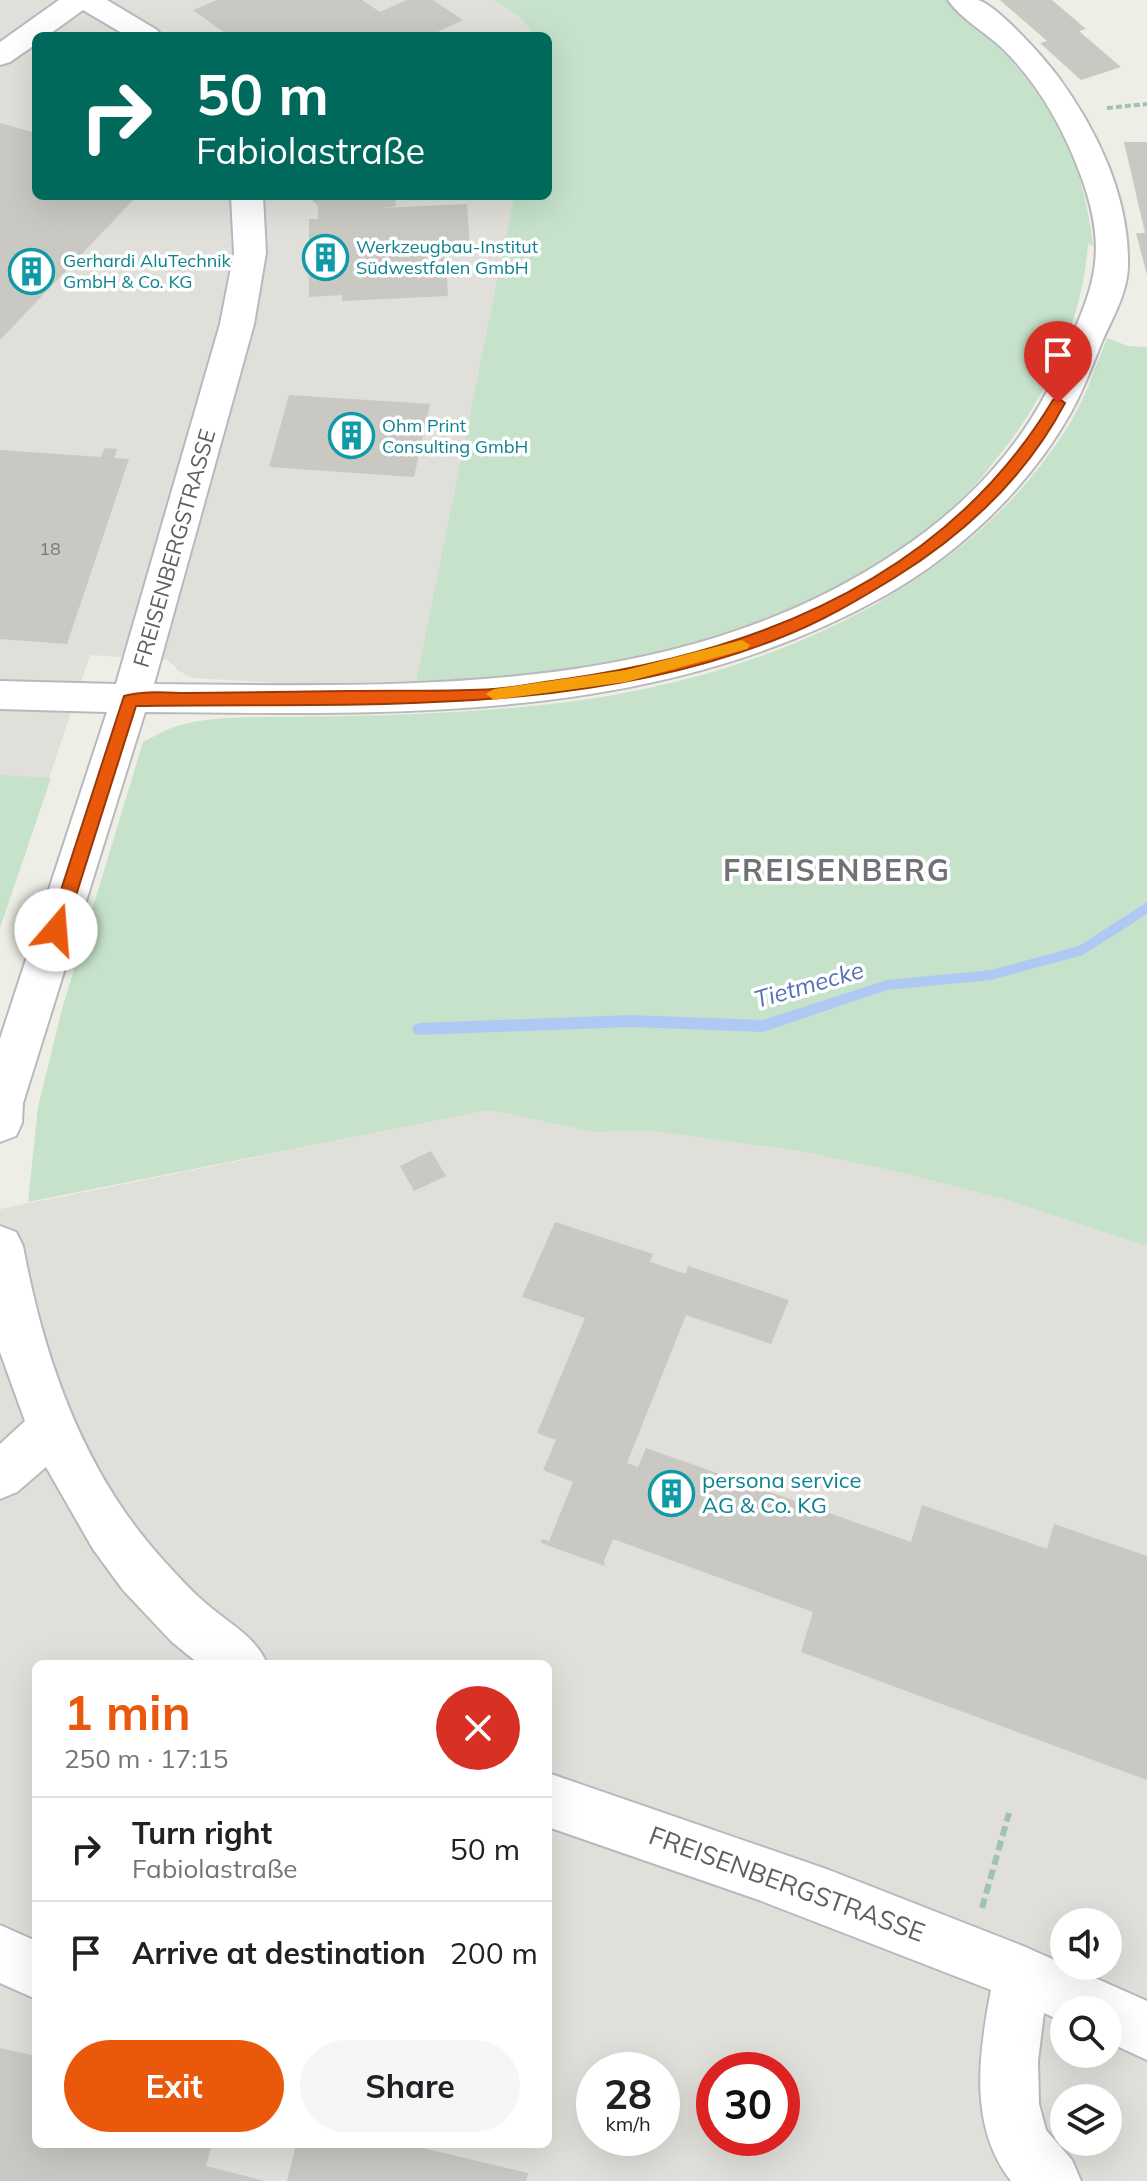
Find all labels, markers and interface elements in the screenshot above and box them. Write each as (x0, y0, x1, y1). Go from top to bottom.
text: 50 m (196, 59, 329, 129)
icon: right (64, 64, 168, 168)
text: Fabiolastraße (196, 128, 425, 173)
building icon: Werkzeugbau-Institut Südwestfalen GmbH (301, 233, 349, 281)
place label: Werkzeugbau-Institut Südwestfalen GmbH (356, 235, 538, 279)
building icon: Gerhardi AluTechnik GmbH & Co. KG (8, 247, 56, 295)
place label: Gerhardi AluTechnik GmbH & Co. KG (63, 249, 232, 293)
pin (1024, 321, 1092, 403)
icon: arrive (1036, 333, 1080, 377)
building icon: Ohm Print Consulting GmbH (327, 412, 375, 460)
place label: Ohm Print Consulting GmbH (382, 414, 528, 458)
street label: FREISENBERGSTRASSE (127, 426, 221, 670)
house number: 18 (39, 537, 61, 560)
district label: FREISENBERG (723, 851, 951, 889)
position arrow (14, 888, 98, 972)
water label: Tietmecke (750, 954, 867, 1014)
place label: persona service AG & Co. KG (702, 1466, 861, 1519)
building icon: persona service AG & Co. KG (647, 1469, 695, 1517)
text: 1 min (64, 1682, 191, 1742)
button: close (436, 1686, 520, 1770)
text: 250 m · 17:15 (64, 1742, 228, 1775)
text: Turn right (132, 1814, 272, 1852)
street label: FREISENBERGSTRASSE (645, 1818, 930, 1949)
icon: right (64, 1827, 108, 1871)
text: 50 m (450, 1830, 520, 1868)
text: Fabiolastraße (132, 1852, 298, 1885)
map controls (1050, 1908, 1122, 2156)
button: sound (1050, 1908, 1122, 1980)
icon: arrive (64, 1931, 108, 1975)
text: Arrive at destination (132, 1934, 426, 1972)
text: 200 m (450, 1934, 538, 1972)
button: search (1050, 1996, 1122, 2068)
button: Exit (64, 2040, 284, 2132)
button: Share (300, 2040, 520, 2132)
speed limit sign: 30 (696, 2052, 800, 2156)
text: 28 (604, 2069, 652, 2119)
button: layers (1050, 2084, 1122, 2156)
text: km/h (605, 2111, 651, 2136)

